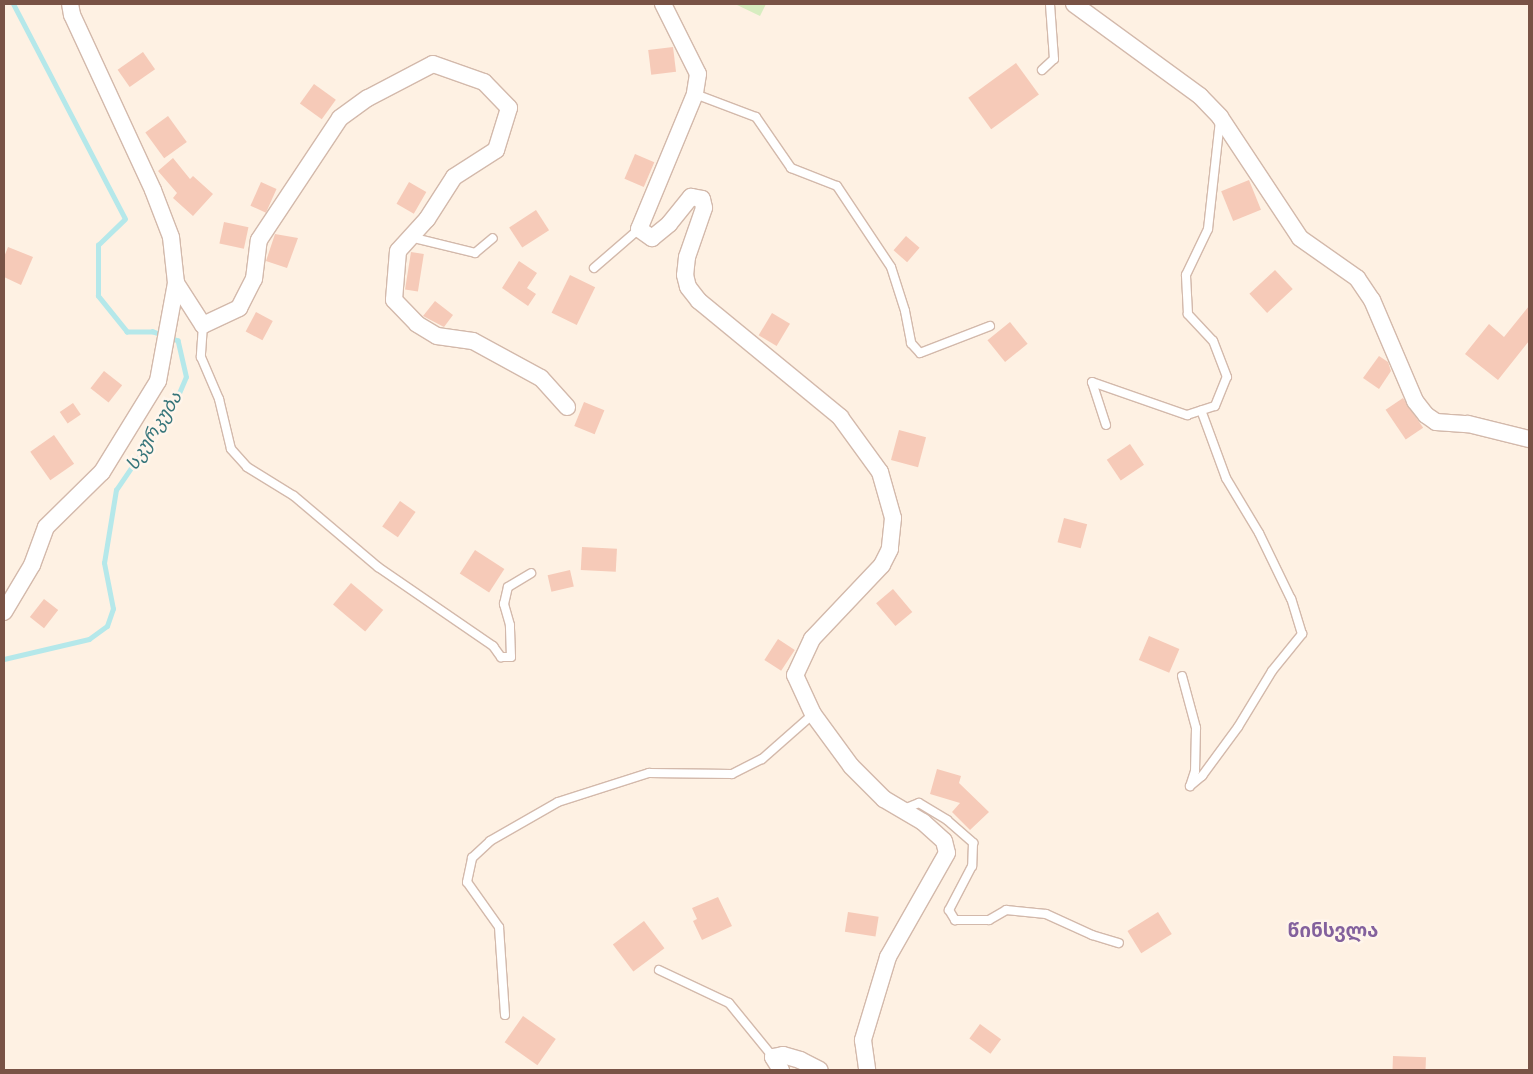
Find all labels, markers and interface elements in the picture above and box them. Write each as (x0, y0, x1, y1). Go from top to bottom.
water label: სკურკუბა (121, 388, 187, 474)
district label: წინსვლა (1288, 920, 1378, 942)

